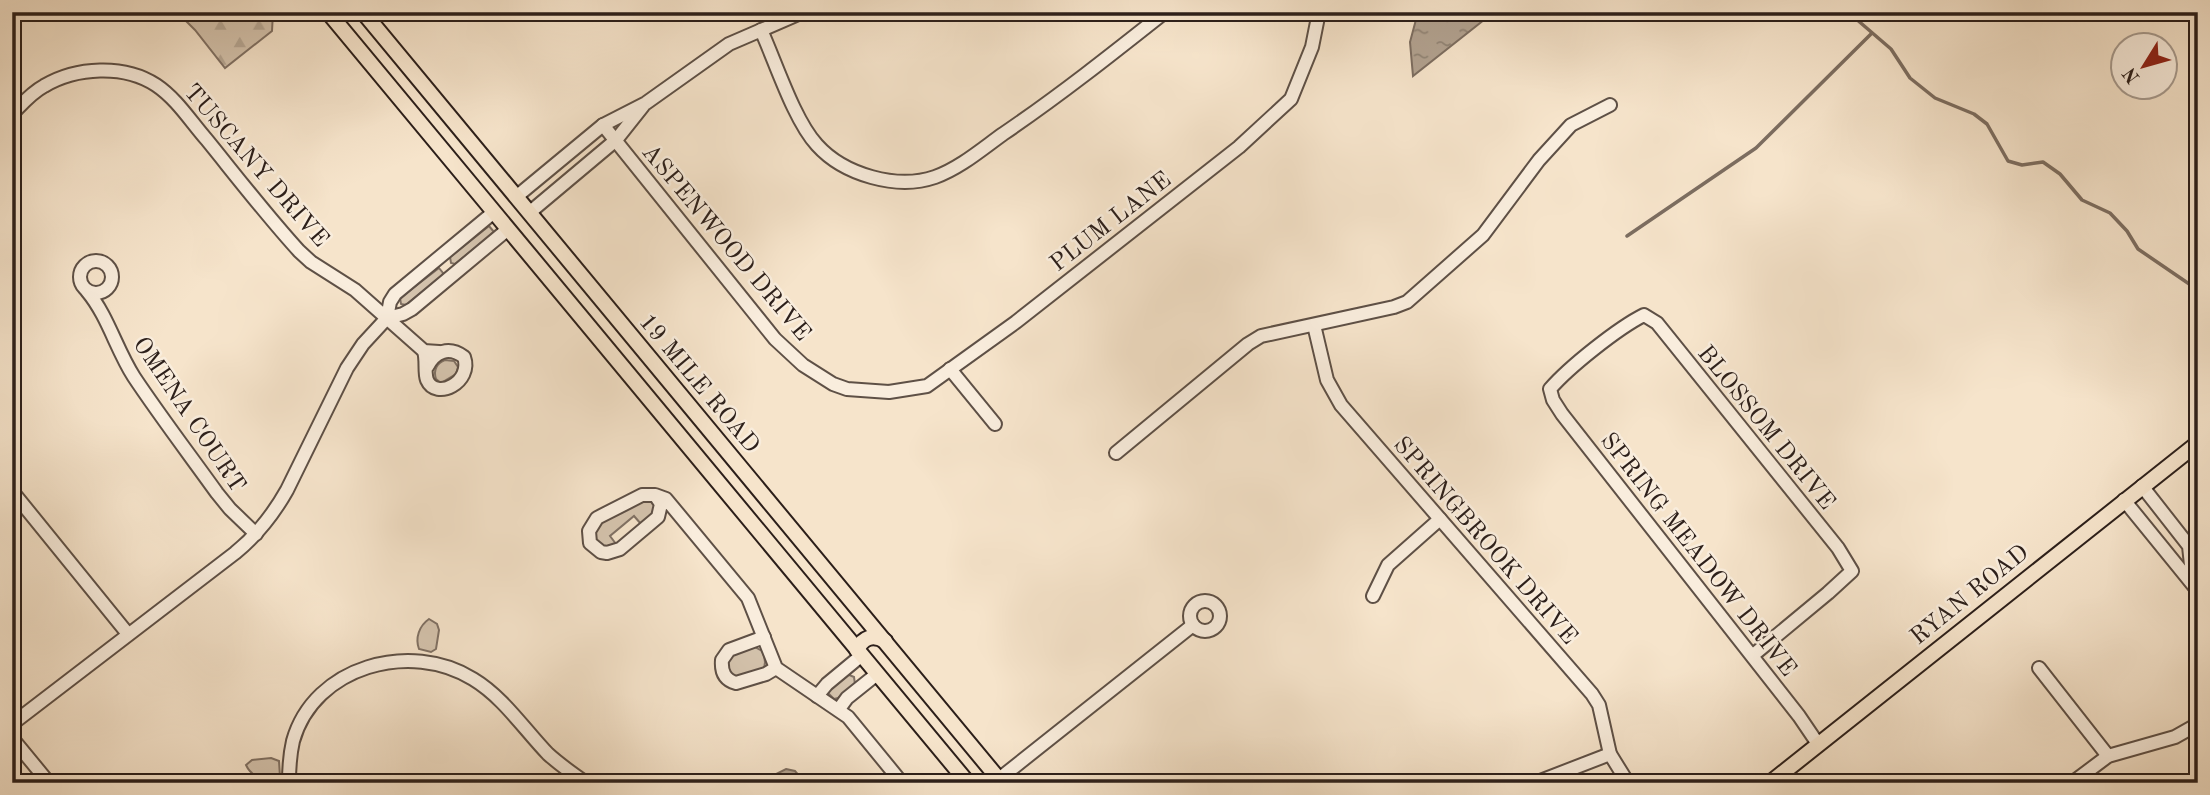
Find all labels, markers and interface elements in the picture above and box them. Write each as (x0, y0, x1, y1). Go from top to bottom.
north arrow (2108, 32, 2178, 102)
text: N (2120, 63, 2144, 86)
street label: TUSCANY DRIVE (179, 80, 332, 252)
street label: ASPENWOOD DRIVE (637, 141, 814, 346)
street label: PLUM LANE (1046, 168, 1176, 277)
street label: 19 MILE ROAD (634, 310, 763, 458)
street label: OMENA COURT (128, 333, 249, 497)
street label: BLOSSOM DRIVE (1692, 342, 1839, 515)
street label: SPRING MEADOW DRIVE (1595, 429, 1800, 682)
street label: SPRINGBROOK DRIVE (1388, 433, 1581, 650)
street label: RYAN ROAD (1907, 541, 2034, 650)

